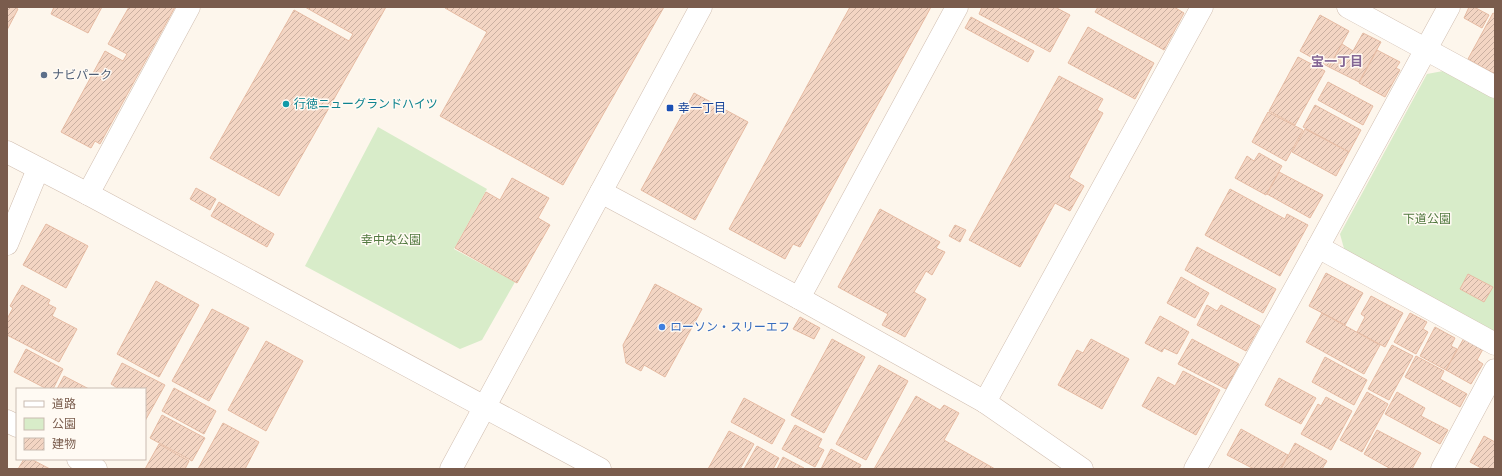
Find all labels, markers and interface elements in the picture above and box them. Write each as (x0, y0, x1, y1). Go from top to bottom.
district label: 宝一丁目 (1311, 54, 1363, 70)
place label: ナビパーク (52, 68, 112, 83)
marker: ナビパーク (39, 70, 49, 80)
place label: 行徳ニューグランドハイツ (294, 97, 438, 112)
marker: 行徳ニューグランドハイツ (281, 99, 291, 109)
place label: 幸一丁目 (678, 101, 726, 116)
marker: 幸一丁目 (665, 103, 675, 113)
park label: 下道公園 (1403, 212, 1451, 227)
park label: 幸中央公園 (361, 233, 421, 248)
place label: ローソン・スリーエフ (670, 320, 790, 335)
marker: ローソン・スリーエフ (657, 322, 667, 332)
legend (16, 388, 146, 460)
text: 道路 (52, 397, 76, 412)
text: 公園 (52, 417, 76, 432)
text: 建物 (52, 437, 76, 452)

